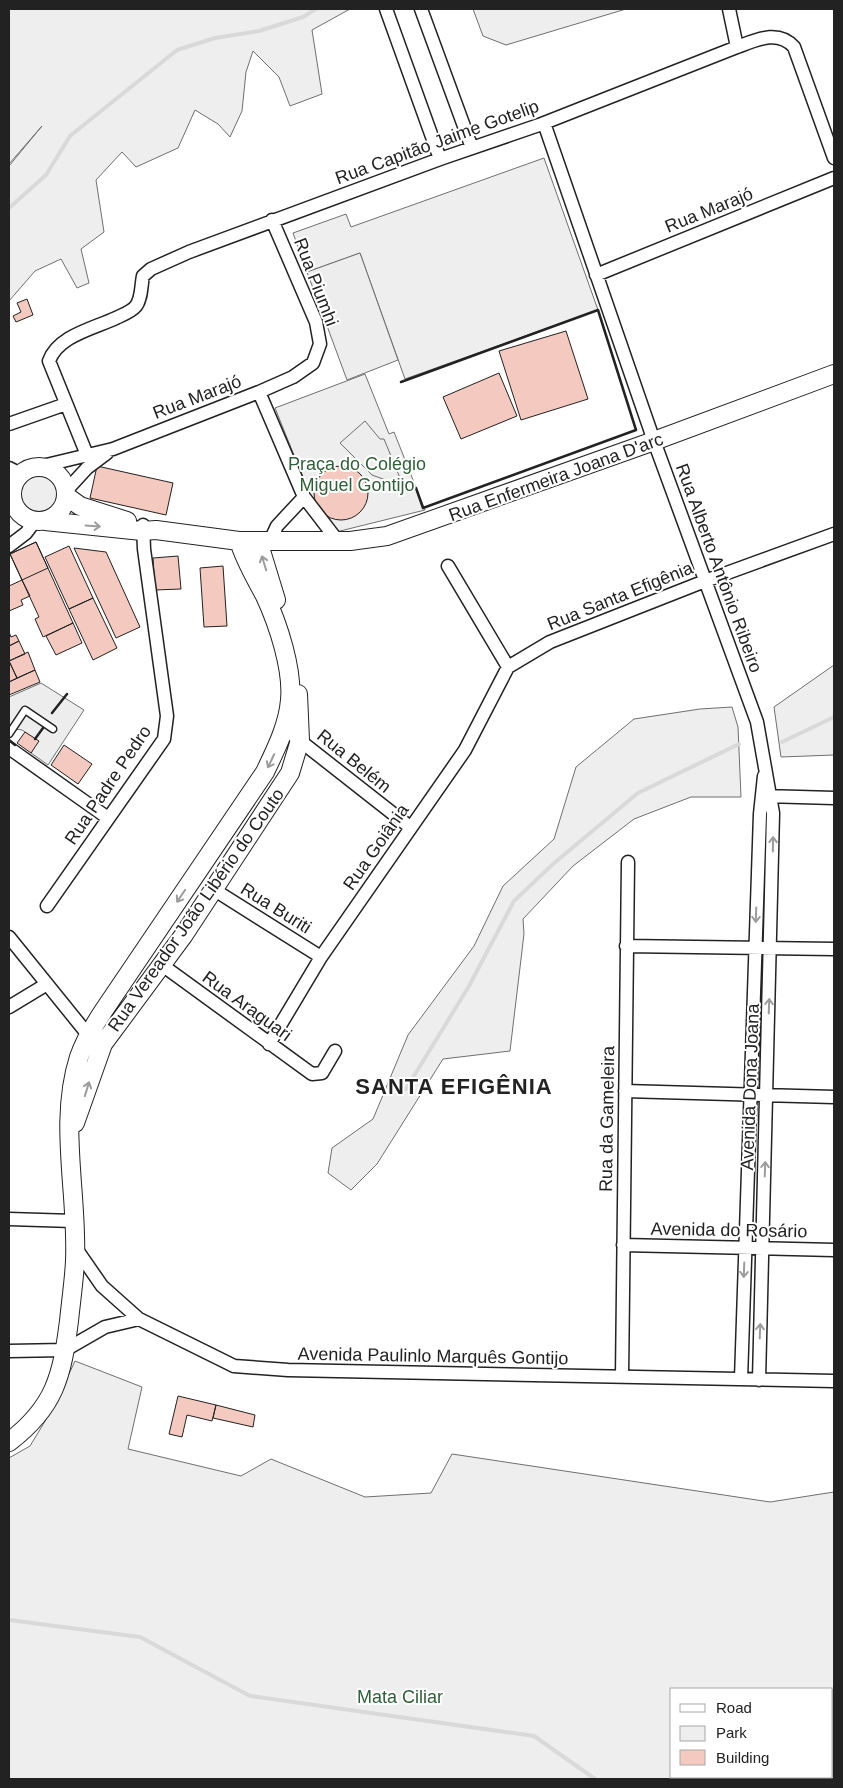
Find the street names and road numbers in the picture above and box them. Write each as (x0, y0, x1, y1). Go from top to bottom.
street label: Rua Capitão Jaime Gotelip (333, 96, 541, 188)
street label: Rua Marajó (662, 183, 756, 237)
street label: Rua Piumhi (290, 235, 342, 329)
street label: Rua Marajó (150, 371, 244, 423)
street label: Rua Enfermeira Joana D'arc (446, 429, 666, 525)
street label: Rua Alberto Antônio Ribeiro (672, 461, 766, 675)
street label: Rua Santa Efigênia (544, 557, 697, 634)
street label: Rua Padre Pedro (61, 722, 155, 848)
street label: Rua Belém (313, 725, 395, 797)
street label: Rua Vereador João Libério do Couto (104, 785, 288, 1035)
street label: Rua Goiânia (339, 799, 413, 894)
street label: Rua Buriti (237, 879, 315, 937)
street label: Rua Araguari (199, 967, 295, 1045)
street label: Avenida Dona Joana (737, 1002, 763, 1171)
street label: Rua da Gameleira (596, 1045, 618, 1192)
street label: Avenida do Rosário (650, 1219, 808, 1241)
street label: Avenida Paulinlo Marquês Gontijo (297, 1344, 569, 1368)

